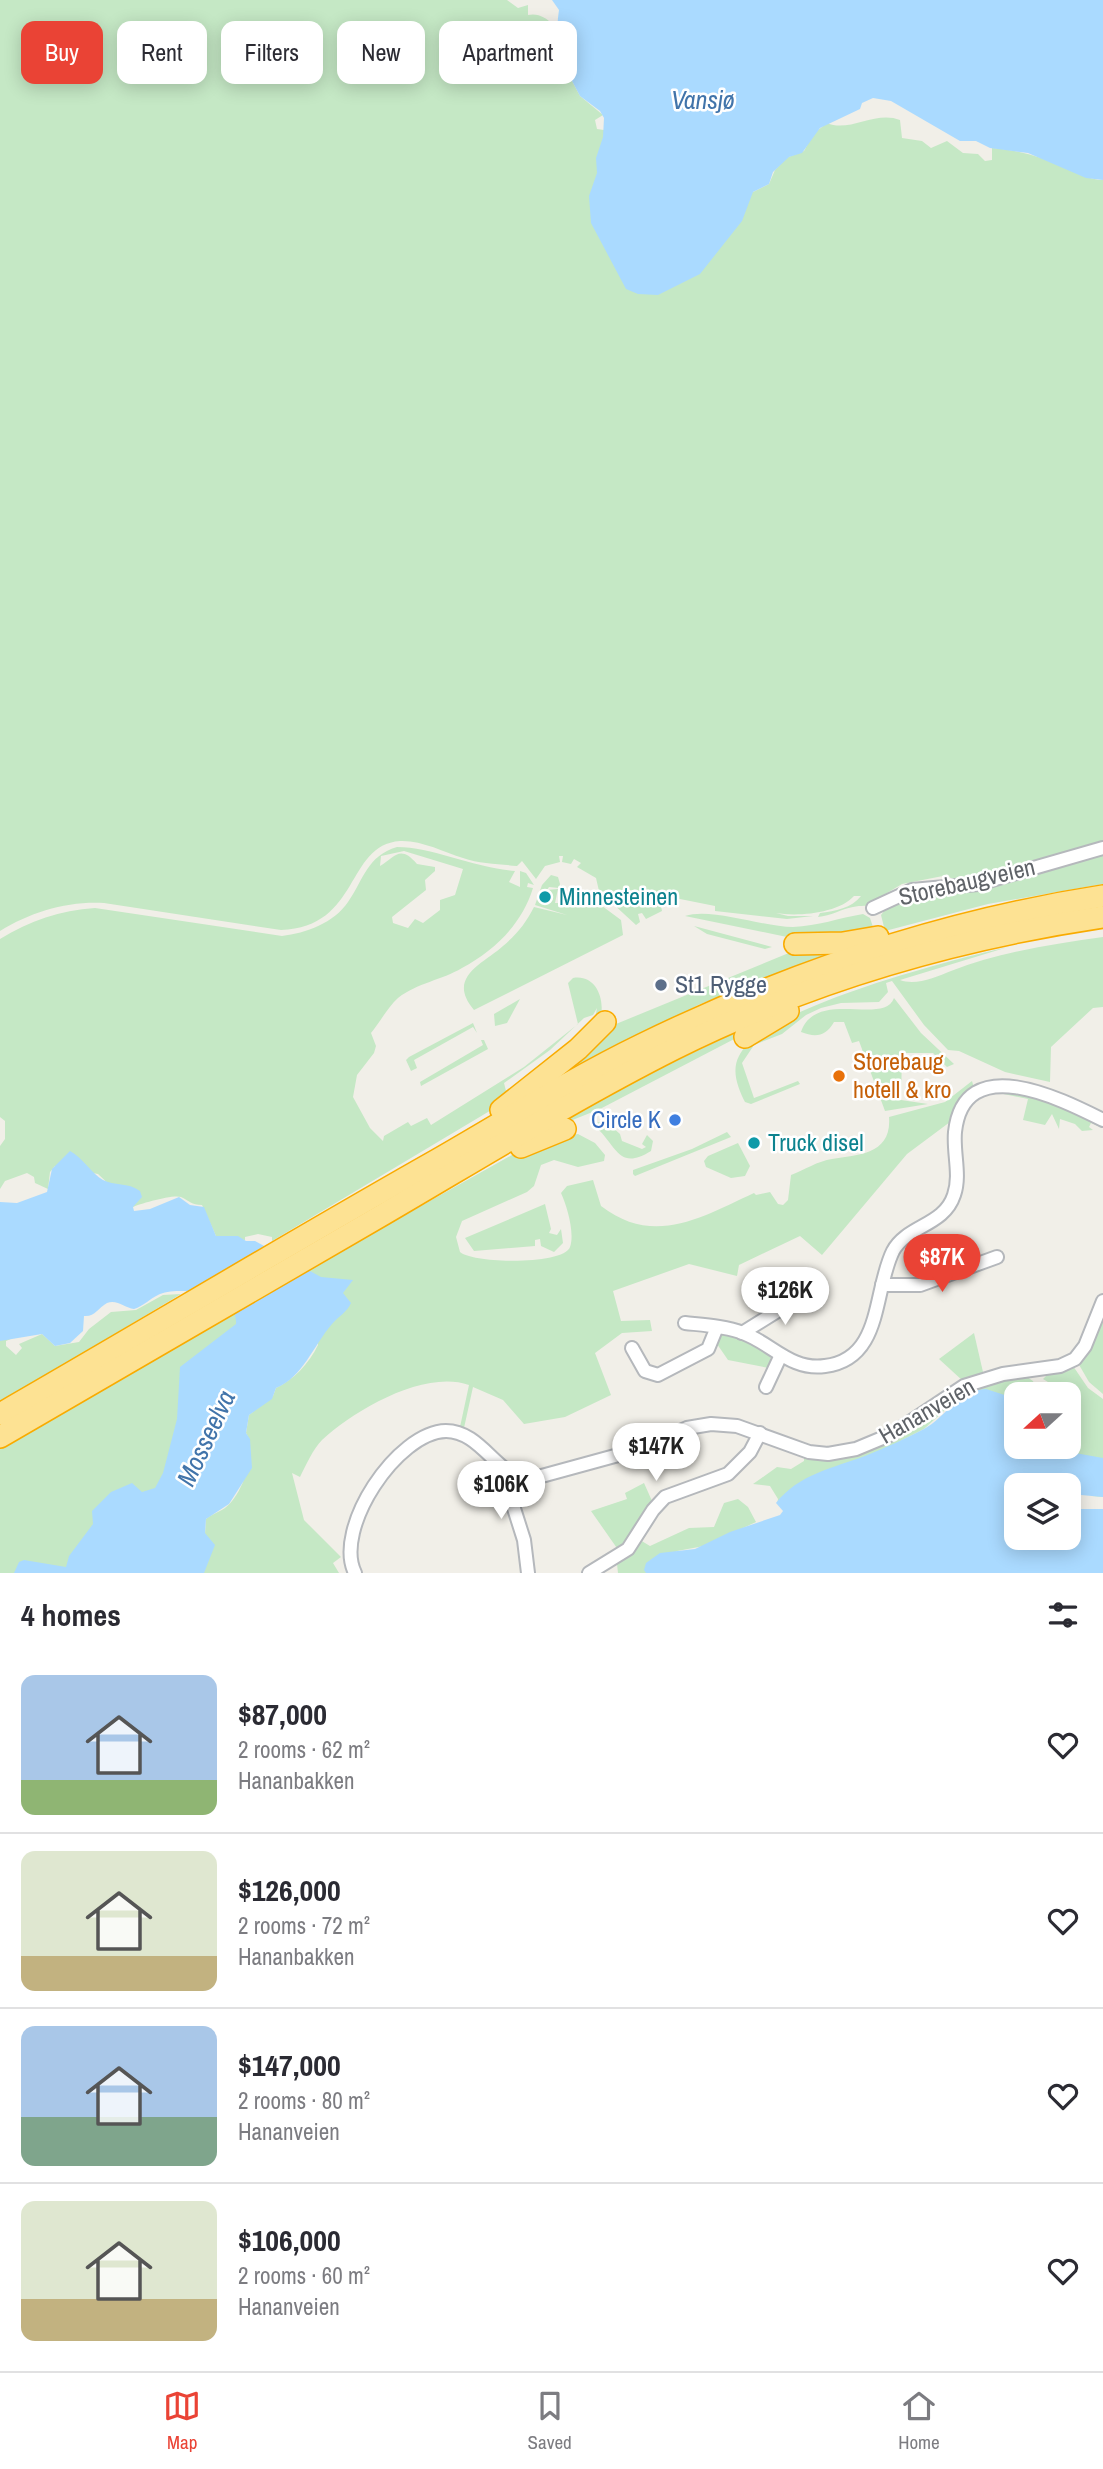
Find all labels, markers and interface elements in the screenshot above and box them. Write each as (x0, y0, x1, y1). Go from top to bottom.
chip: Buy (21, 21, 103, 84)
chip: Rent (117, 21, 207, 84)
chip: Filters (221, 21, 323, 84)
chip: New (337, 21, 425, 84)
chip: Apartment (439, 21, 577, 84)
water label: Vansjø (671, 82, 735, 117)
street label: Storebaugveien (895, 850, 1038, 912)
place label: Minnesteinen (559, 880, 678, 912)
marker: Minnesteinen (537, 889, 553, 905)
place label: St1 Rygge (675, 968, 767, 1000)
marker: St1 Rygge (653, 977, 669, 993)
place label: Storebaug hotell & kro (853, 1045, 951, 1105)
marker: Storebaug hotell & kro (831, 1068, 847, 1084)
place label: Circle K (591, 1103, 661, 1135)
marker: Circle K (667, 1112, 683, 1128)
place label: Truck disel (768, 1126, 864, 1158)
marker: Truck disel (746, 1135, 762, 1151)
pin: $87K (901, 1234, 983, 1294)
text: $87K (919, 1241, 965, 1272)
pin: $126K (736, 1268, 834, 1327)
text: $126K (757, 1274, 813, 1305)
street label: Hananveien (873, 1370, 980, 1451)
north arrow (1004, 1382, 1082, 1460)
map controls (1004, 1382, 1081, 1550)
water label: Mosseelva (168, 1384, 243, 1491)
pin: $147K (607, 1424, 705, 1483)
text: $147K (628, 1430, 684, 1461)
pin: $106K (452, 1462, 550, 1521)
text: $106K (473, 1468, 529, 1499)
button: layers (1004, 1473, 1081, 1550)
text: 4 homes (21, 1595, 121, 1635)
icon: filters (1044, 1596, 1082, 1634)
text: $87,000 (238, 1694, 327, 1734)
icon: home (77, 1703, 161, 1787)
icon: heart (1044, 1726, 1082, 1764)
text: 2 rooms · 62 m² (238, 1734, 370, 1765)
text: Hananbakken (238, 1765, 354, 1796)
text: $126,000 (238, 1870, 341, 1910)
icon: home (77, 1879, 161, 1963)
icon: heart (1044, 1902, 1082, 1940)
text: 2 rooms · 72 m² (238, 1910, 370, 1941)
text: Hananbakken (238, 1941, 354, 1972)
text: $147,000 (238, 2045, 341, 2085)
icon: home (77, 2054, 161, 2138)
icon: heart (1044, 2077, 1082, 2115)
text: 2 rooms · 80 m² (238, 2085, 370, 2116)
text: Hananveien (238, 2116, 340, 2147)
text: $106,000 (238, 2220, 341, 2260)
icon: home (77, 2229, 161, 2313)
icon: heart (1044, 2252, 1082, 2290)
text: 2 rooms · 60 m² (238, 2260, 370, 2291)
text: Hananveien (238, 2291, 340, 2322)
tab: Map (163, 2387, 201, 2455)
tab: Saved (528, 2387, 572, 2455)
tab: Home (898, 2387, 940, 2455)

